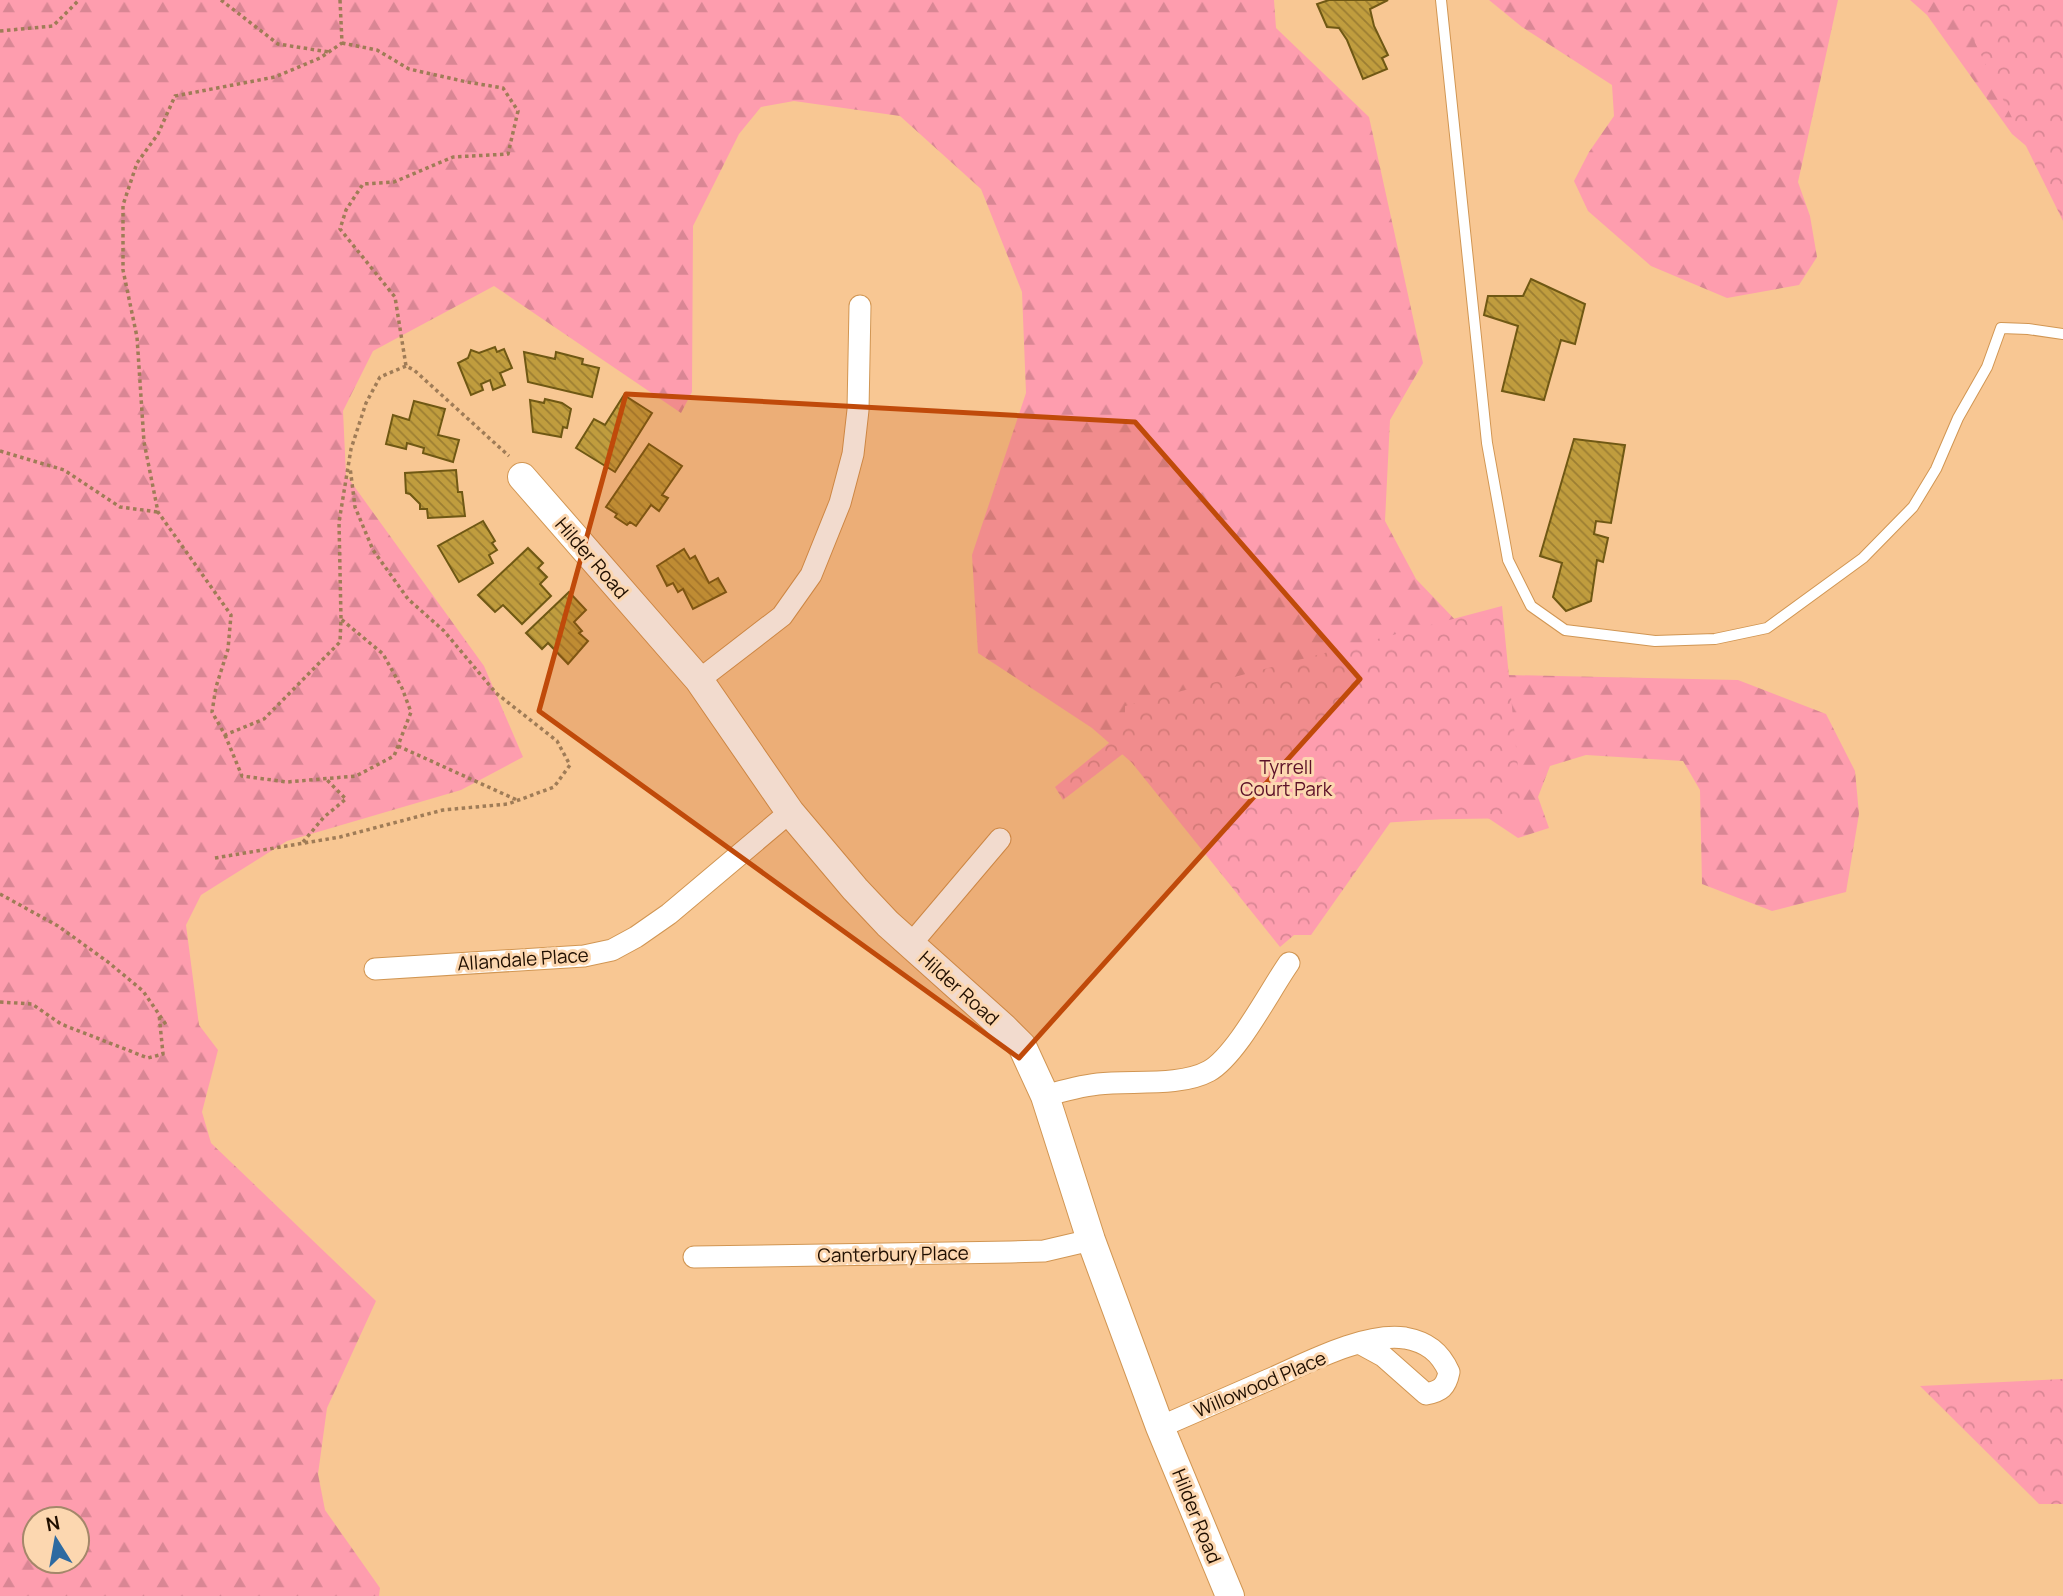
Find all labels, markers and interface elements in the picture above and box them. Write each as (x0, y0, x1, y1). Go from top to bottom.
street label: Hilder Road (549, 512, 635, 604)
park label: Tyrrell Court Park (1240, 754, 1333, 802)
street label: Allandale Place (456, 941, 590, 977)
street label: Hilder Road (913, 945, 1005, 1031)
street label: Canterbury Place (817, 1240, 969, 1268)
street label: Willowood Place (1190, 1344, 1330, 1424)
street label: Hilder Road (1166, 1465, 1228, 1567)
north arrow (21, 1505, 91, 1575)
text: N (44, 1509, 62, 1537)

